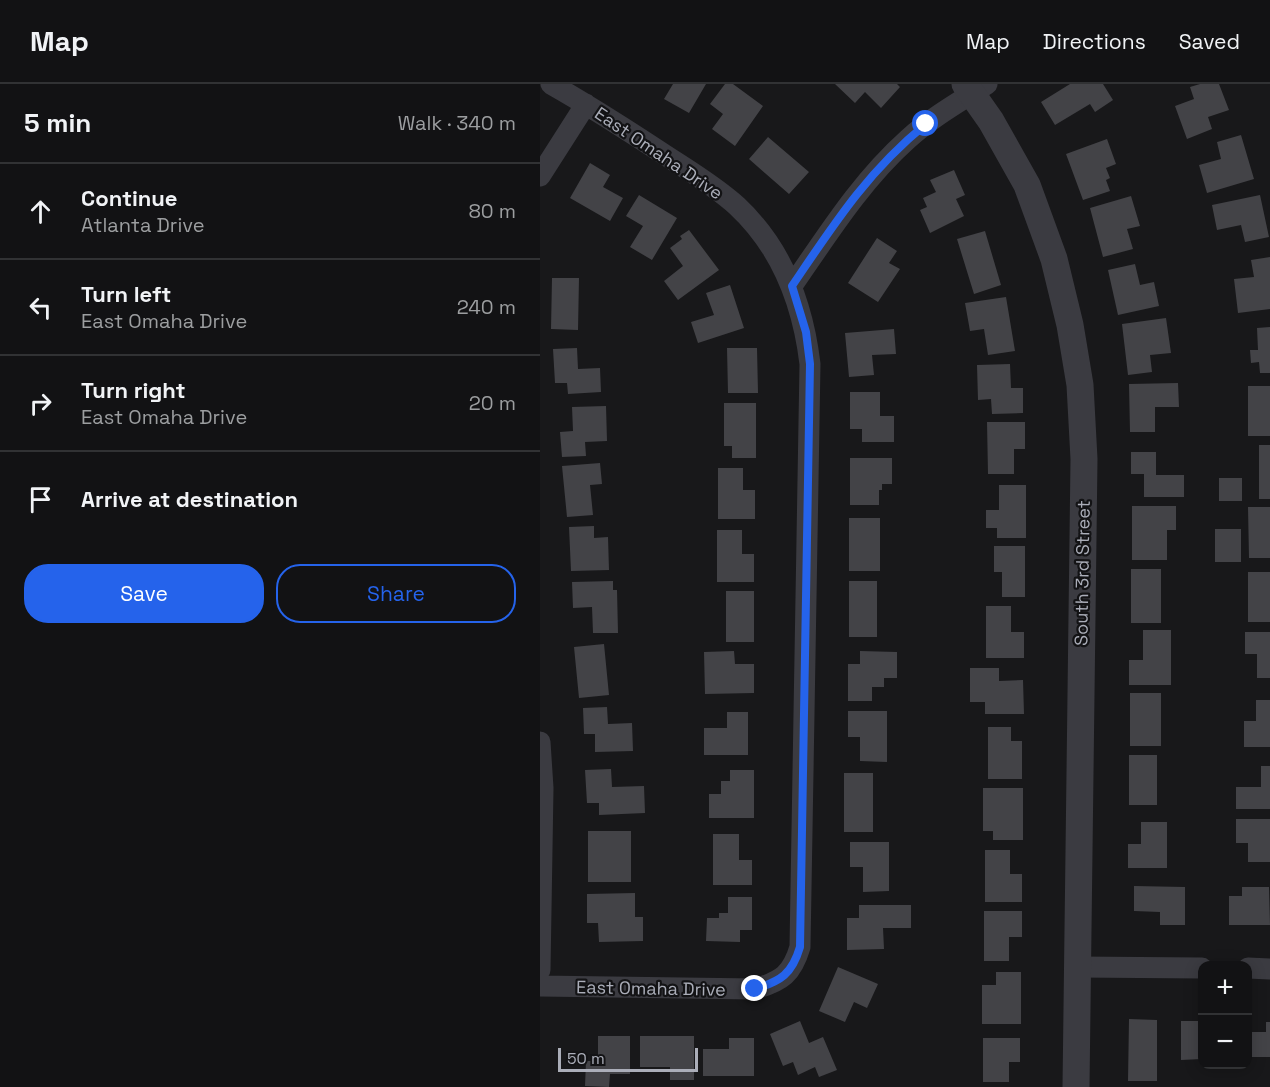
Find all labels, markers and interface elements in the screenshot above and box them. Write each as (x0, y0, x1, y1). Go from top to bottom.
text: Map (30, 23, 89, 59)
text: Map (966, 28, 1010, 55)
text: Directions (1043, 28, 1146, 55)
text: Saved (1179, 28, 1240, 55)
street label: East Omaha Drive (591, 102, 727, 204)
text: 5 min (24, 106, 91, 140)
text: Walk · 340 m (398, 110, 516, 136)
route start (912, 110, 938, 136)
text: Continue (81, 184, 177, 212)
icon: ahead (24, 195, 57, 228)
text: 80 m (468, 198, 516, 224)
text: Atlanta Drive (81, 212, 205, 238)
text: Turn left (81, 280, 171, 308)
icon: left (24, 291, 57, 324)
text: 240 m (457, 294, 516, 320)
text: East Omaha Drive (81, 308, 247, 334)
text: Turn right (81, 376, 186, 404)
icon: right (24, 387, 57, 420)
text: 20 m (469, 390, 516, 416)
text: East Omaha Drive (81, 404, 247, 430)
icon: arrive (24, 483, 57, 516)
text: Arrive at destination (81, 485, 298, 513)
street label: South 3rd Street (1069, 500, 1095, 646)
button: Save (24, 564, 264, 623)
button: Share (276, 564, 516, 623)
map controls (1198, 961, 1252, 1069)
button: + (1198, 961, 1252, 1015)
street label: East Omaha Drive (576, 975, 726, 1001)
route end (741, 975, 767, 1001)
button: − (1198, 1015, 1252, 1069)
scale bar (558, 1045, 698, 1072)
text: 50 m (567, 1048, 605, 1069)

